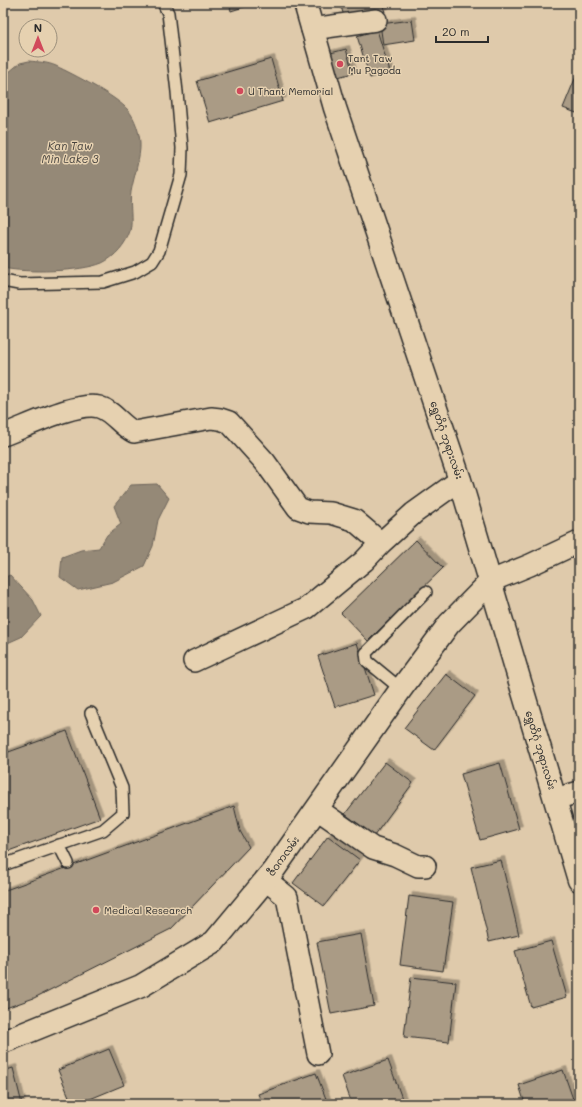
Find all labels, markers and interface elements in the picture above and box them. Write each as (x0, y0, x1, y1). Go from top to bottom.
north arrow (18, 18, 58, 58)
scale bar (436, 18, 488, 44)
text: N (34, 20, 42, 35)
text: 20 m (442, 23, 470, 39)
place label: Tant Taw Mu Pagoda (348, 51, 401, 77)
marker: Tant Taw Mu Pagoda (335, 59, 345, 69)
place label: U Thant Memorial (248, 84, 333, 98)
marker: U Thant Memorial (235, 86, 245, 96)
water label: Kan Taw Min Lake 3 (41, 138, 99, 166)
street label: ရွှေတိဂုံ ဘုရားလမ်း (425, 399, 467, 482)
street label: ရွှေတိဂုံ ဘုရားလမ်း (520, 709, 560, 792)
street label: ဇီဝကလမ်း (264, 833, 302, 879)
place label: Medical Research (104, 903, 192, 917)
marker: Medical Research (91, 905, 101, 915)

